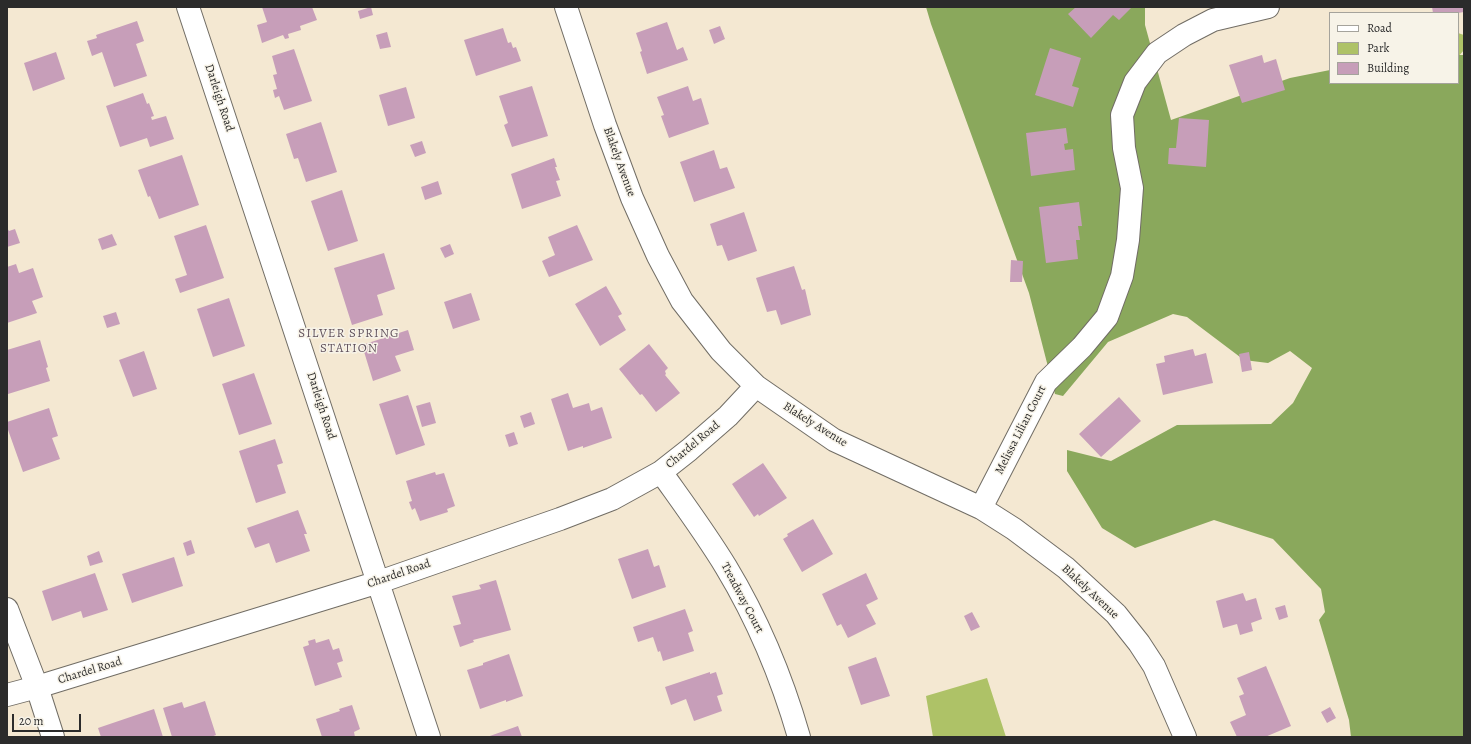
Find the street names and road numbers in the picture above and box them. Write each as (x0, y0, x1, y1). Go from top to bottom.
street label: Darleigh Road (201, 62, 237, 134)
street label: Blakely Avenue (600, 125, 638, 199)
street label: Darleigh Road (303, 370, 339, 442)
street label: Melissa Lilian Court (992, 383, 1050, 477)
street label: Blakely Avenue (780, 400, 850, 450)
street label: Chardel Road (663, 418, 723, 472)
street label: Chardel Road (365, 556, 433, 592)
street label: Treadway Court (717, 560, 767, 636)
street label: Blakely Avenue (1058, 562, 1122, 622)
street label: Chardel Road (56, 654, 124, 688)

